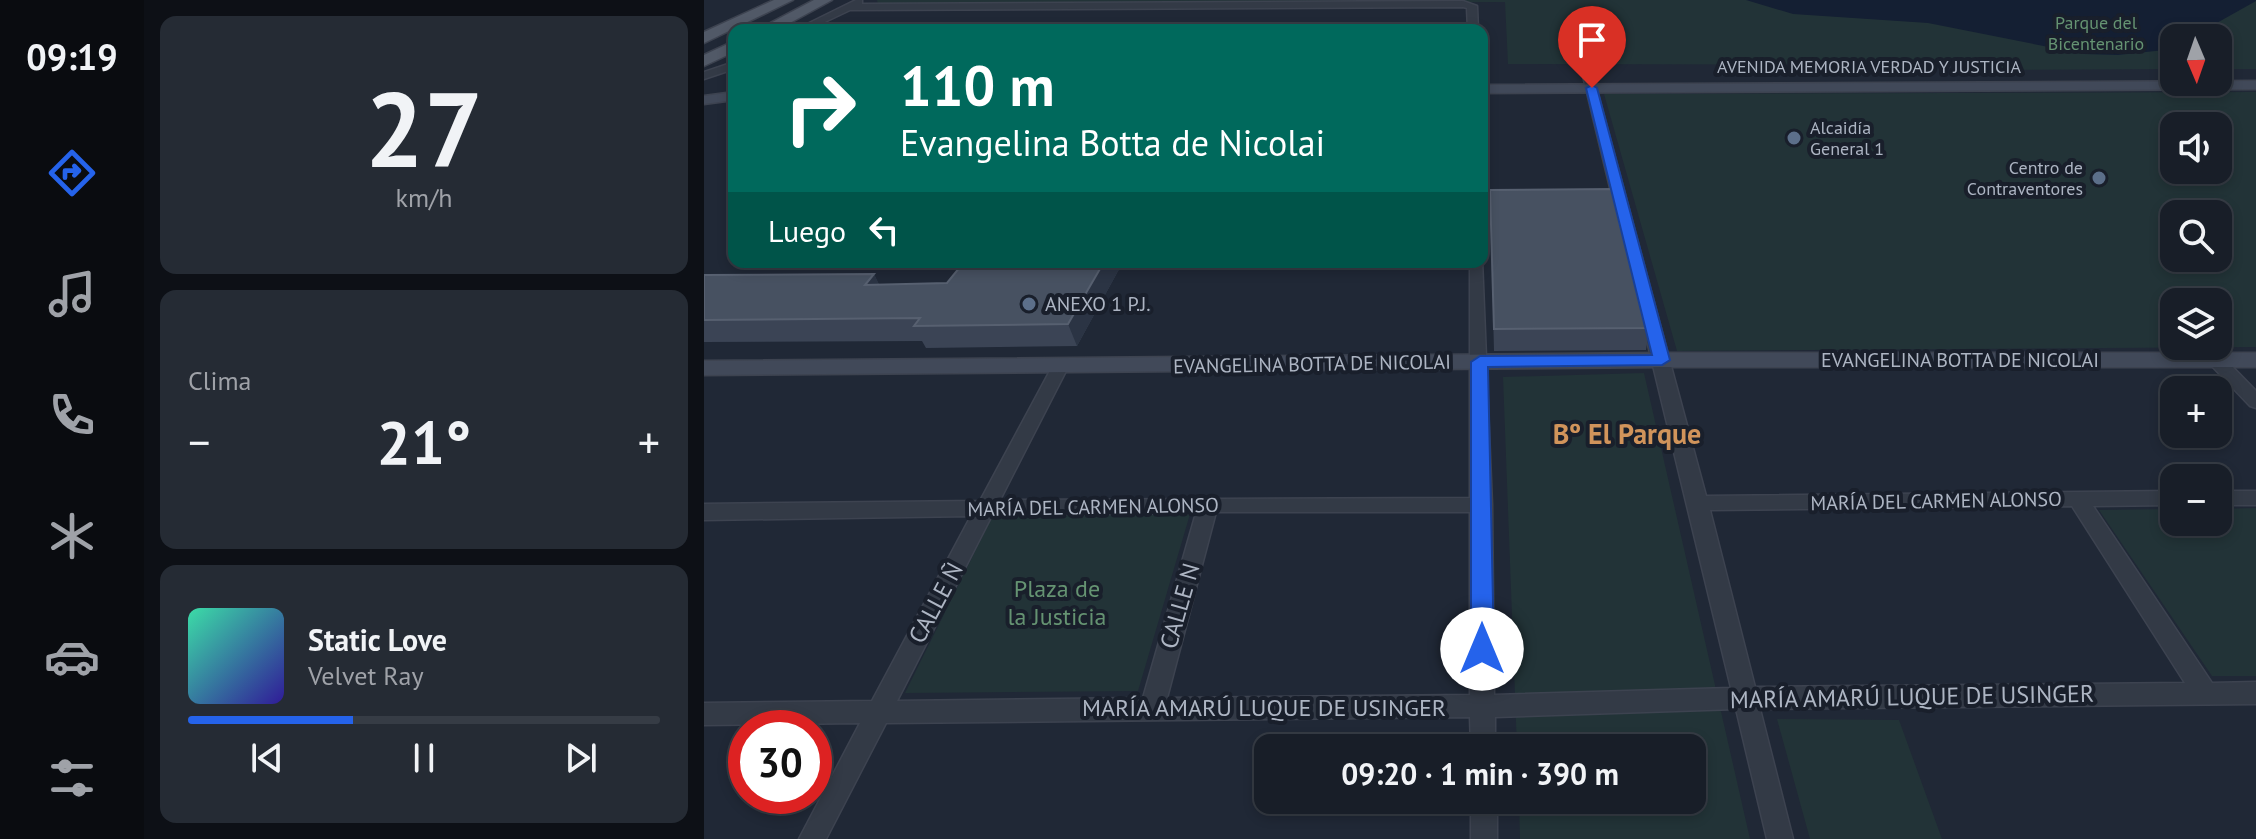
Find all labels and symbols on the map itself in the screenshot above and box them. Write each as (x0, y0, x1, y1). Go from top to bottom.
pin (1558, 6, 1626, 88)
park label: Parque del Bicentenario (2048, 11, 2144, 55)
north arrow (2160, 24, 2232, 96)
street label: AVENIDA MEMORIA VERDAD Y JUSTICIA (1717, 55, 2021, 78)
place label: Alcaidía General 1 (1810, 116, 1884, 160)
marker: Alcaidía General 1 (1785, 129, 1803, 147)
place label: Centro de Contraventores (1967, 156, 2083, 200)
marker: Centro de Contraventores (2090, 169, 2108, 187)
place label: ANEXO 1 P.J. (1045, 291, 1150, 317)
marker: ANEXO 1 P.J. (1020, 295, 1038, 313)
street label: EVANGELINA BOTTA DE NICOLAI (1821, 347, 2099, 373)
street label: EVANGELINA BOTTA DE NICOLAI (1173, 349, 1451, 379)
district label: Bº El Parque (1553, 415, 1701, 452)
street label: MARÍA DEL CARMEN ALONSO (1810, 486, 2062, 516)
street label: MARÍA DEL CARMEN ALONSO (967, 492, 1219, 522)
street label: CALLE Ñ (901, 557, 970, 649)
street label: CALLE N (1153, 560, 1206, 652)
park label: Plaza de la Justicia (1007, 573, 1107, 632)
position arrow (1440, 607, 1524, 691)
street label: MARÍA AMARÚ LUQUE DE USINGER (1730, 678, 2094, 715)
street label: MARÍA AMARÚ LUQUE DE USINGER (1082, 692, 1446, 723)
speed limit sign: 30 (728, 710, 832, 814)

